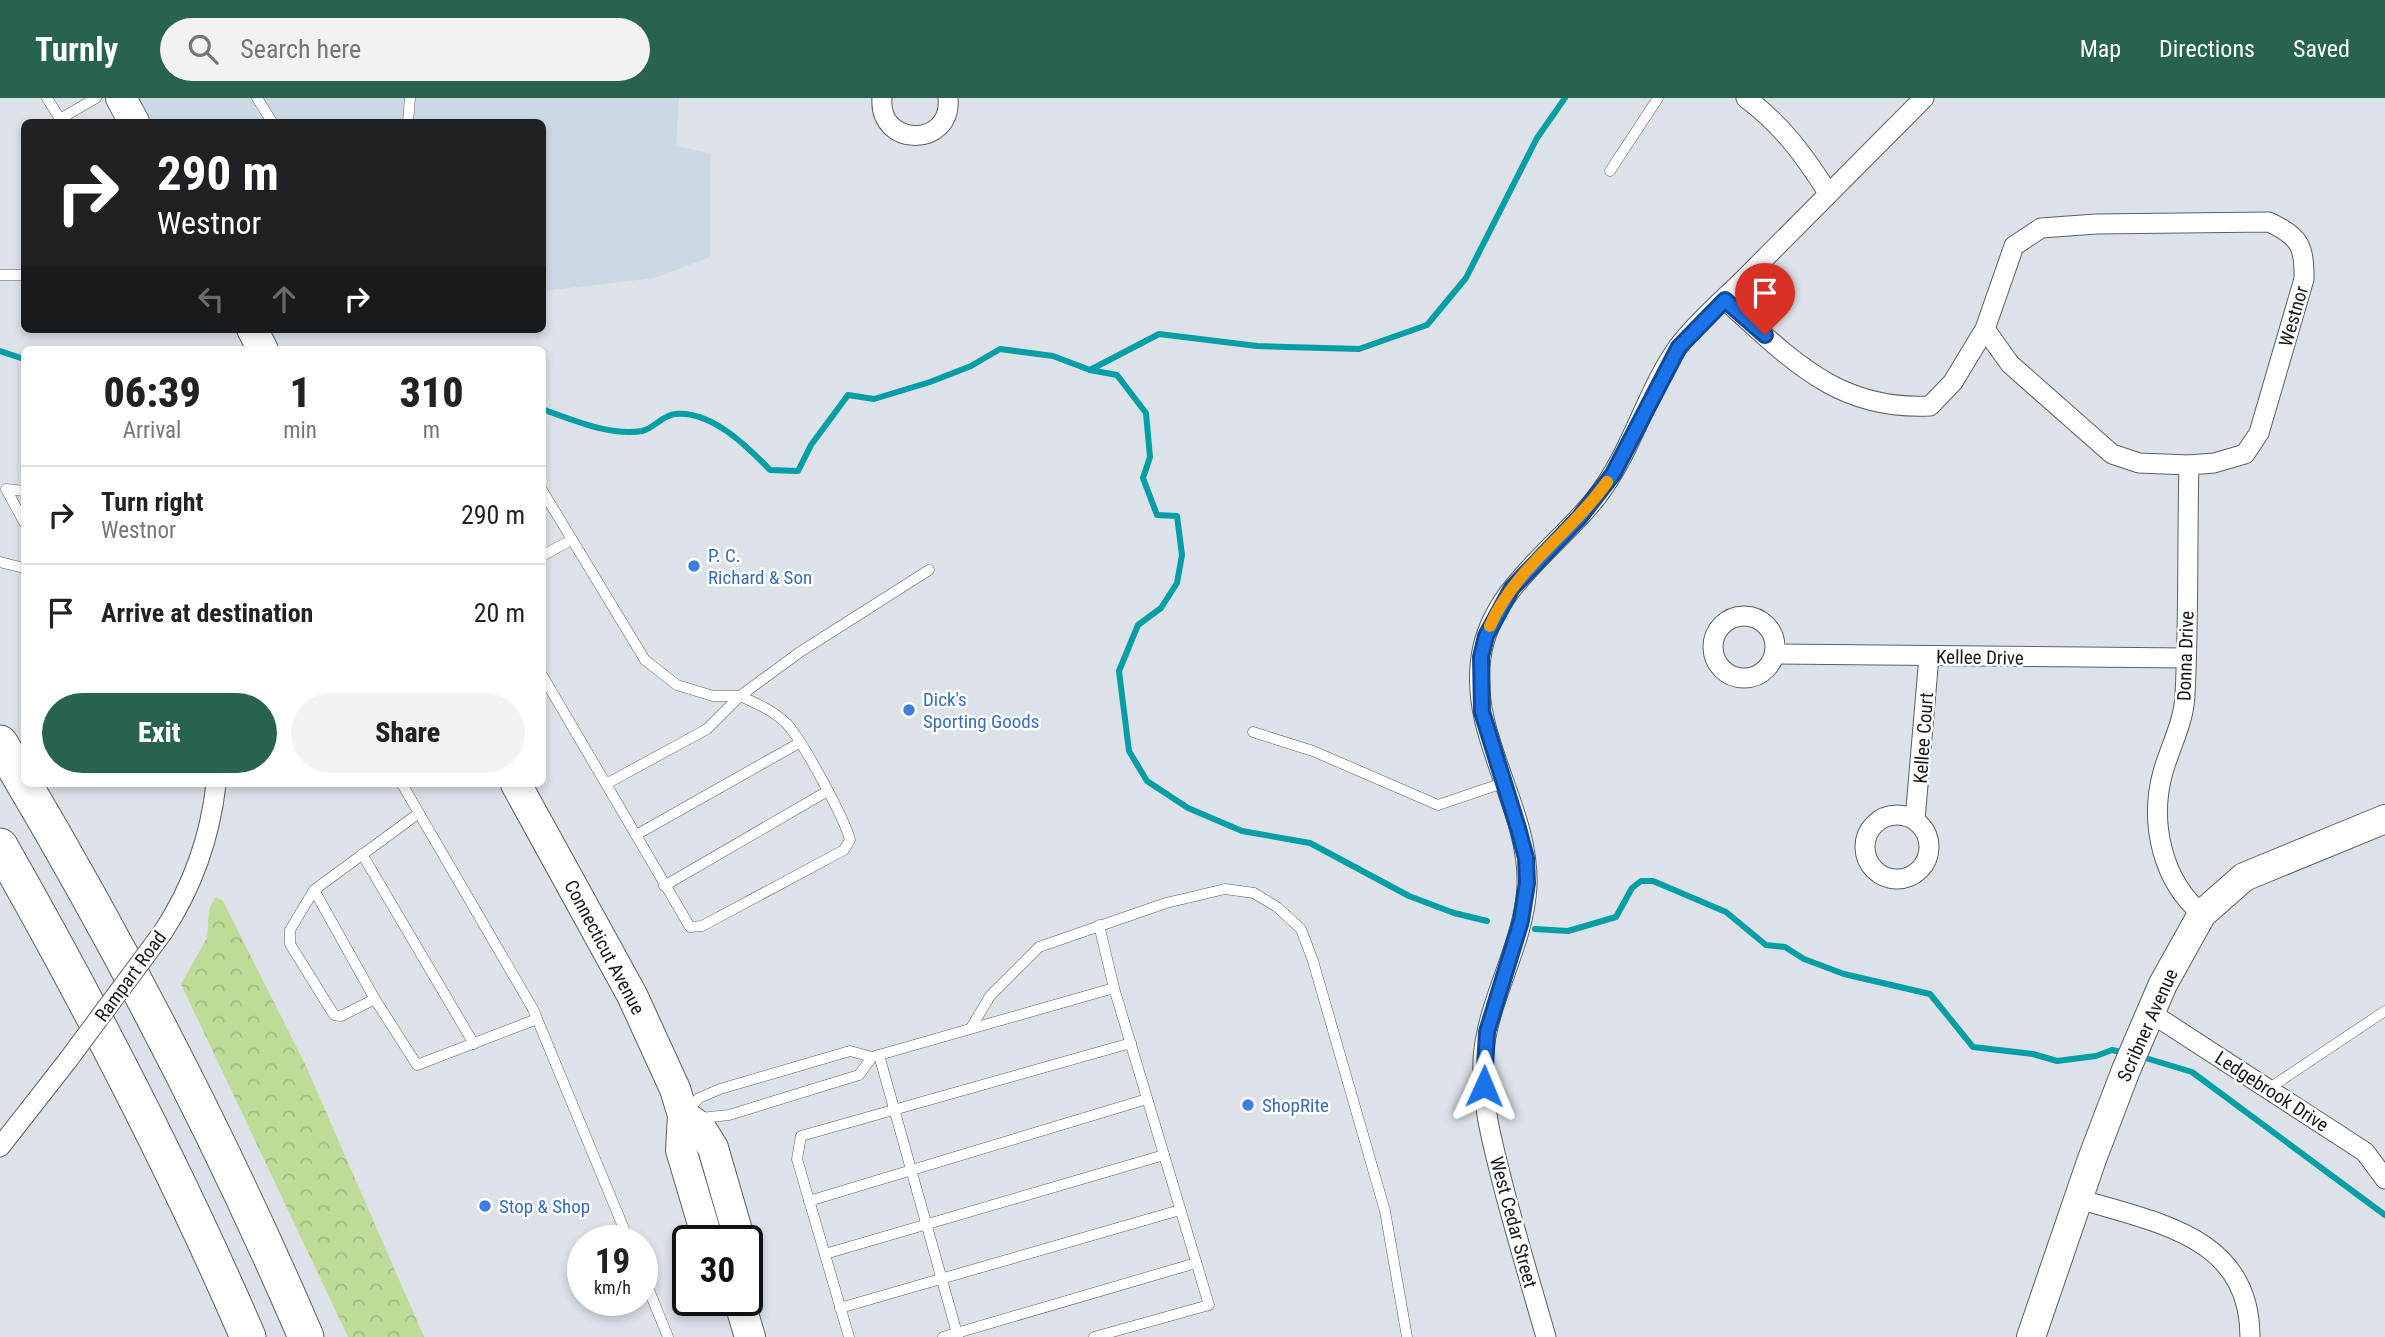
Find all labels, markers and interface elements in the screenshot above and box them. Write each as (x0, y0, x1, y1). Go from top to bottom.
search box (160, 18, 650, 81)
text: Turnly (35, 30, 118, 69)
icon: search (184, 30, 222, 68)
text: Search here (240, 34, 361, 64)
text: Map (2080, 35, 2121, 63)
text: Directions (2159, 35, 2255, 63)
text: Saved (2293, 35, 2350, 63)
text: 290 m (157, 145, 279, 202)
icon: right (42, 147, 133, 238)
text: Westnor (157, 204, 261, 242)
pin (1735, 263, 1795, 335)
icon: arrive (1746, 274, 1784, 312)
icon: left (192, 280, 230, 318)
icon: ahead (265, 280, 303, 318)
icon: right (338, 280, 376, 318)
street label: Westnor (2274, 283, 2313, 349)
text: 06:39 (103, 368, 201, 417)
text: 1 (289, 368, 311, 417)
text: 310 (399, 368, 464, 417)
text: Arrival (123, 417, 181, 444)
text: min (283, 417, 317, 444)
text: m (423, 417, 440, 444)
text: Turn right (101, 487, 203, 517)
icon: right (42, 496, 80, 534)
text: 290 m (461, 500, 525, 530)
text: Westnor (101, 517, 176, 544)
place label: P. C. Richard & Son (708, 544, 812, 589)
marker: P. C. Richard & Son (686, 558, 702, 574)
icon: arrive (42, 594, 80, 632)
text: Arrive at destination (101, 598, 313, 628)
text: 20 m (474, 598, 525, 628)
street label: Donna Drive (2172, 610, 2199, 701)
street label: Kellee Drive (1936, 645, 2024, 670)
place label: Dick's Sporting Goods (923, 688, 1039, 733)
street label: Kellee Court (1909, 692, 1938, 784)
button: Exit (42, 693, 277, 773)
button: Share (291, 693, 525, 773)
marker: Dick's Sporting Goods (901, 702, 917, 718)
street label: Connecticut Avenue (559, 876, 650, 1019)
street label: Rampart Road (90, 927, 171, 1026)
street label: Scribner Avenue (2112, 965, 2183, 1085)
street label: Ledgebrook Drive (2211, 1046, 2333, 1137)
position arrow (1447, 1049, 1521, 1123)
place label: ShopRite (1262, 1094, 1329, 1117)
marker: ShopRite (1240, 1097, 1256, 1113)
street label: West Cedar Street (1485, 1154, 1542, 1290)
place label: Stop & Shop (499, 1195, 590, 1218)
marker: Stop & Shop (477, 1198, 493, 1214)
speed limit sign: 30 (672, 1225, 763, 1316)
text: 19 (595, 1241, 630, 1282)
text: km/h (594, 1277, 631, 1298)

